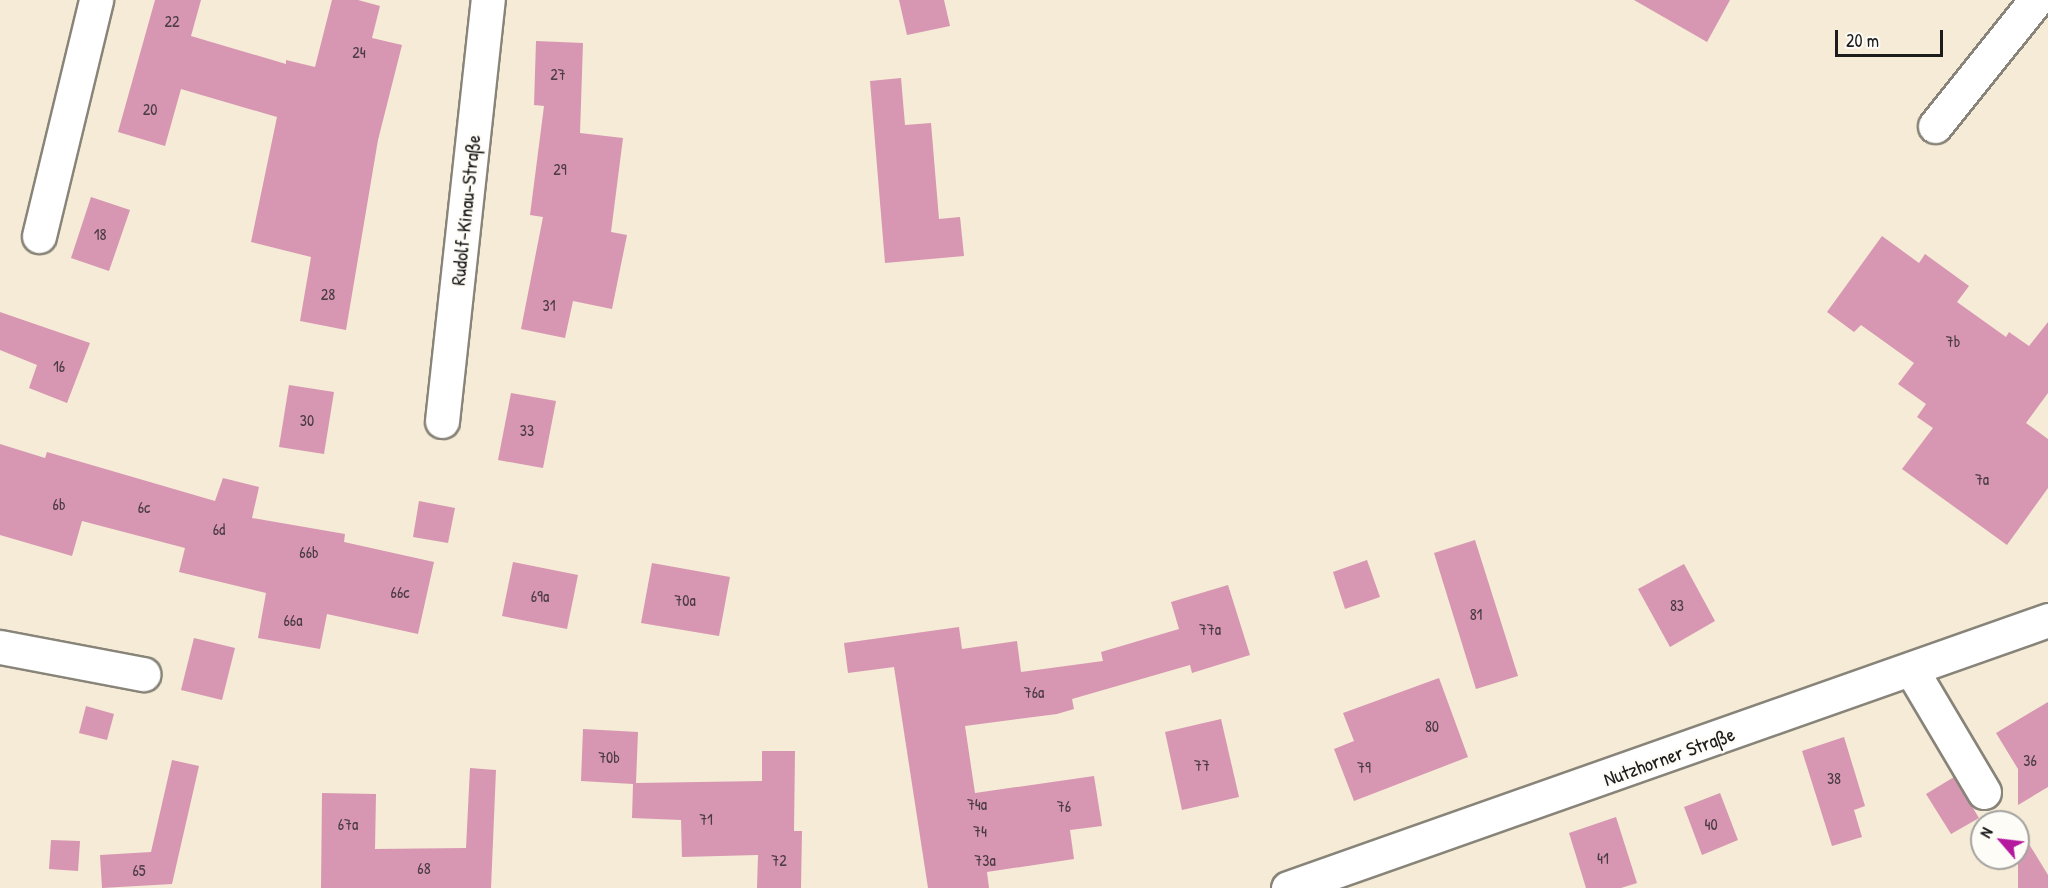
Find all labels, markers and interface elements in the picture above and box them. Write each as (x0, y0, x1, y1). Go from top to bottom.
house number: 22 (165, 11, 179, 31)
scale bar (1838, 18, 1946, 56)
text: 20 m (1846, 28, 1879, 53)
house number: 24 (352, 42, 366, 62)
house number: 27 (550, 64, 566, 84)
house number: 20 (143, 99, 157, 119)
street label: Rudolf-Kinau-Straße (445, 133, 485, 287)
house number: 29 (553, 159, 567, 179)
house number: 18 (94, 224, 106, 244)
house number: 28 (321, 284, 335, 304)
house number: 31 (543, 295, 555, 315)
house number: 7b (1946, 331, 1960, 351)
house number: 16 (53, 356, 65, 376)
house number: 30 (300, 410, 314, 430)
house number: 33 (520, 420, 534, 440)
house number: 7a (1975, 469, 1989, 489)
house number: 6b (53, 494, 65, 514)
house number: 6c (138, 497, 150, 517)
house number: 6d (213, 519, 225, 539)
house number: 66b (299, 542, 319, 562)
house number: 66c (391, 582, 409, 602)
house number: 69a (531, 586, 549, 606)
house number: 70a (674, 590, 696, 610)
house number: 83 (1670, 595, 1684, 615)
house number: 81 (1470, 604, 1482, 624)
house number: 66a (283, 610, 303, 630)
house number: 77a (1199, 619, 1221, 639)
house number: 76a (1024, 682, 1044, 702)
house number: 80 (1425, 716, 1439, 736)
street label: Nutzhorner Straße (1600, 721, 1738, 791)
house number: 70b (598, 747, 620, 767)
house number: 36 (2023, 750, 2037, 770)
house number: 77 (1194, 755, 1210, 775)
house number: 79 (1357, 757, 1371, 777)
house number: 38 (1827, 768, 1841, 788)
house number: 74a (967, 794, 987, 814)
house number: 76 (1057, 796, 1071, 816)
house number: 71 (699, 809, 713, 829)
north arrow (1970, 810, 2030, 870)
house number: 67a (338, 814, 358, 834)
house number: 40 (1704, 814, 1718, 834)
house number: 74 (973, 821, 987, 841)
text: N (1974, 824, 1998, 841)
house number: 41 (1597, 848, 1609, 868)
house number: 72 (771, 850, 787, 870)
house number: 73a (974, 850, 996, 870)
house number: 68 (417, 858, 431, 878)
house number: 65 (132, 860, 146, 880)

